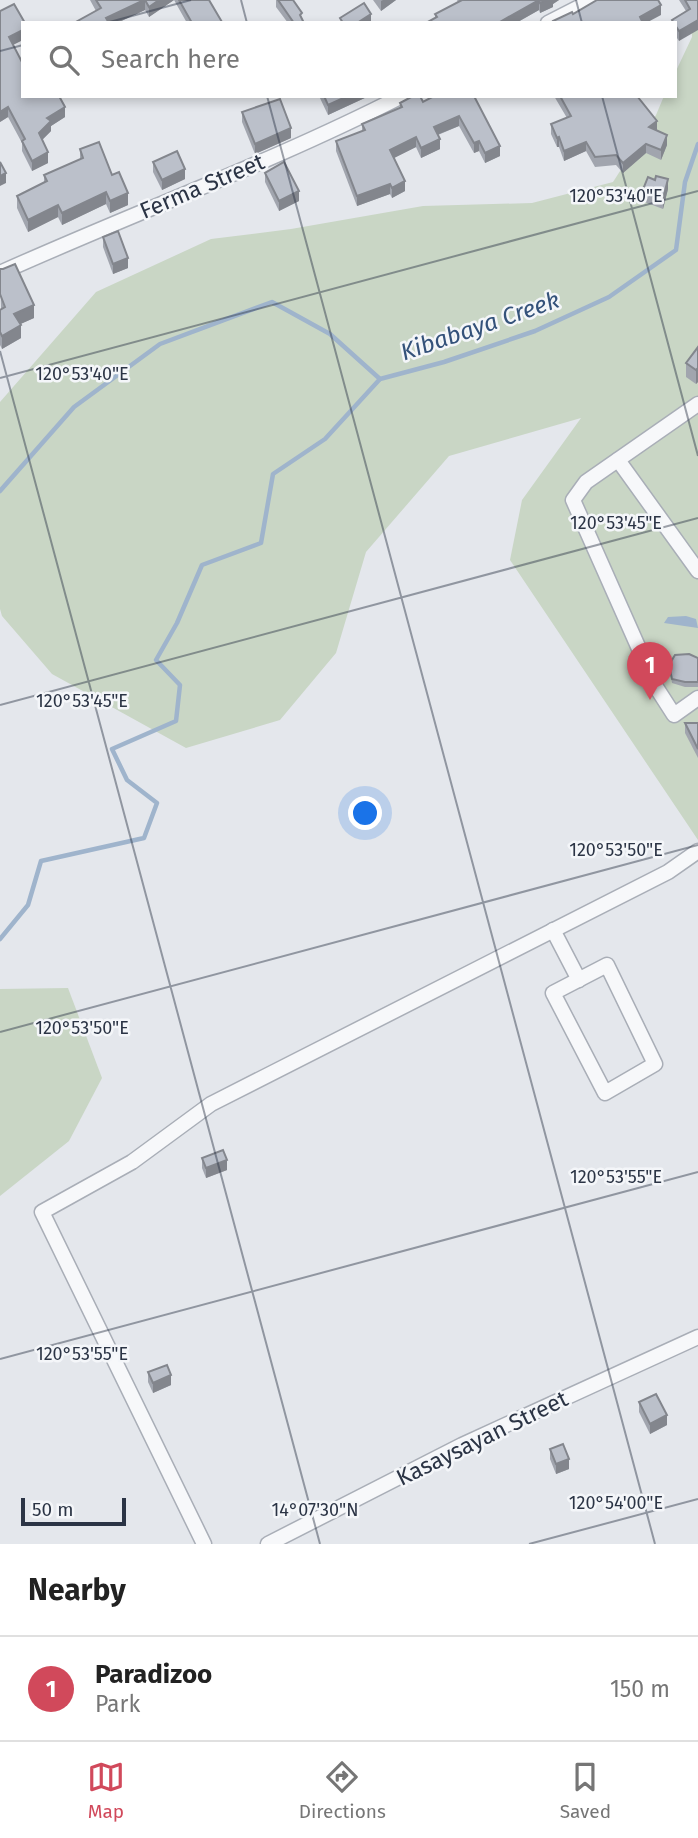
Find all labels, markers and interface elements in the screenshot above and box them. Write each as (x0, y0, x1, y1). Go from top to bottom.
search box (21, 21, 677, 98)
icon: search (45, 41, 83, 79)
text: Search here (101, 44, 240, 75)
street label: Ferma Street (135, 147, 269, 225)
text: 120°53'40"E (569, 185, 663, 207)
water label: Kibabaya Creek (397, 286, 563, 366)
text: 120°53'40"E (35, 363, 129, 385)
text: 120°53'45"E (570, 512, 662, 534)
pin: 1 (627, 642, 673, 700)
text: 120°53'45"E (36, 690, 128, 712)
your location (348, 796, 382, 830)
text: 120°53'50"E (569, 839, 663, 861)
text: 120°53'50"E (35, 1017, 129, 1039)
text: 120°53'55"E (570, 1166, 662, 1188)
text: 120°53'55"E (36, 1343, 128, 1365)
street label: Kasaysayan Street (392, 1384, 573, 1492)
text: 120°54'00"E (569, 1492, 663, 1514)
scale bar (21, 1495, 126, 1527)
text: 50 m (32, 1498, 73, 1521)
text: 14°07'30"N (272, 1499, 358, 1521)
text: Nearby (28, 1572, 126, 1608)
text: Paradizoo (95, 1659, 212, 1690)
text: 1 (46, 1675, 56, 1703)
text: 150 m (610, 1675, 670, 1703)
text: Park (95, 1690, 140, 1718)
tab: Map (87, 1758, 125, 1823)
tab: Directions (299, 1758, 386, 1823)
tab: Saved (560, 1758, 611, 1823)

